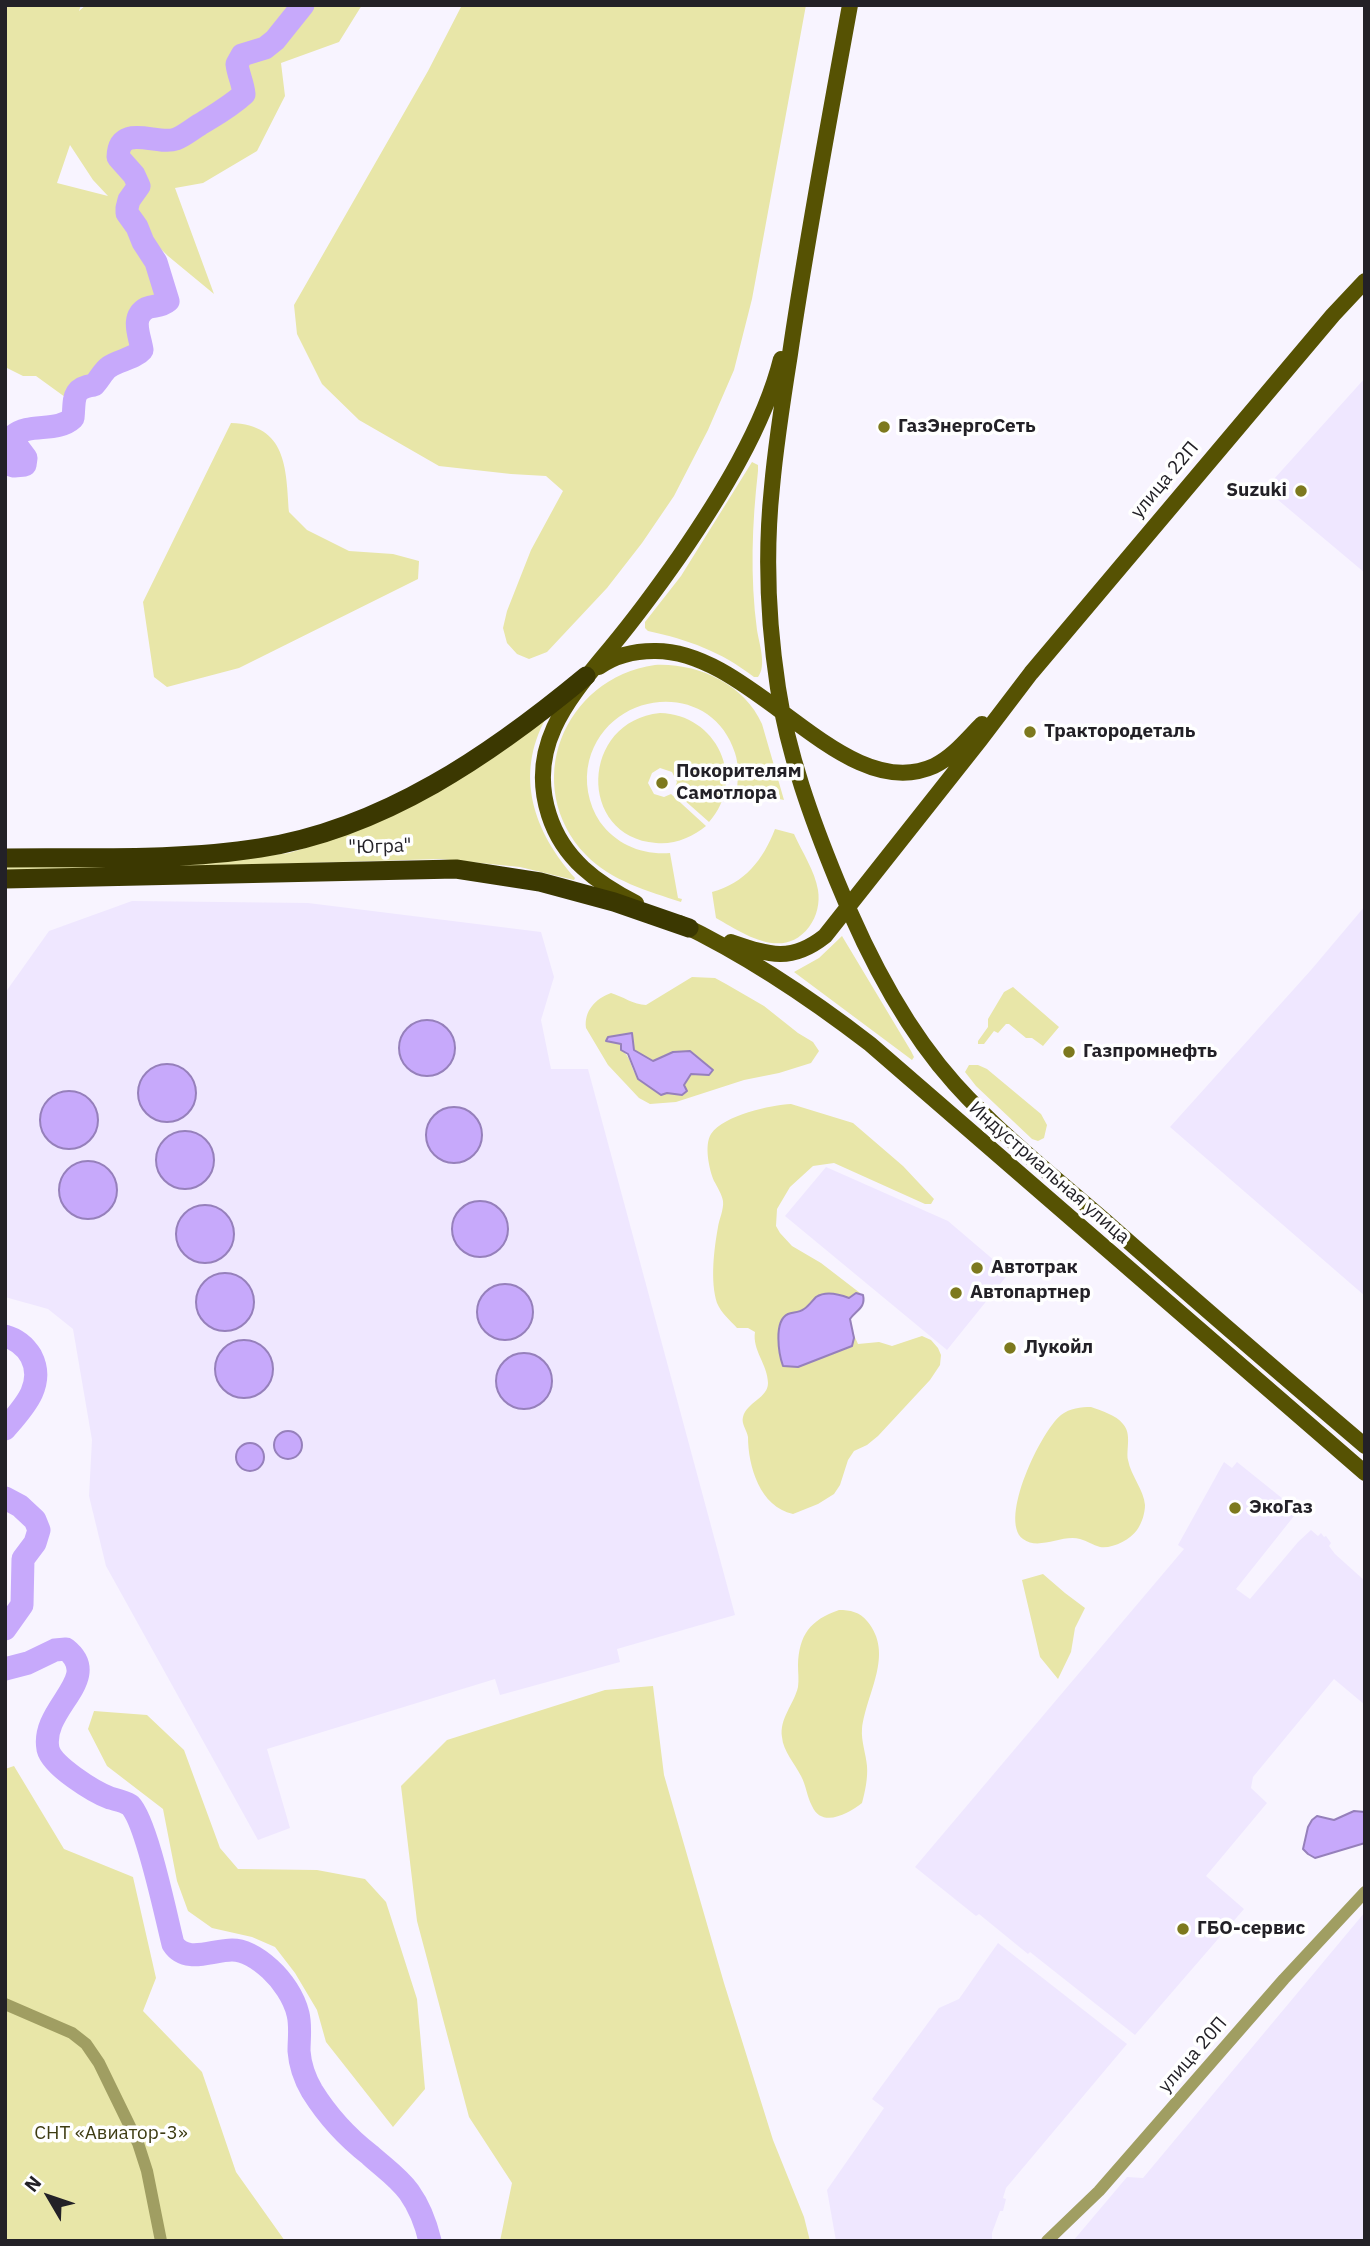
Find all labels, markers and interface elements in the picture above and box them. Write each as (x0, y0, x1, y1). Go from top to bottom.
place label: ГазЭнергоСеть (898, 416, 1036, 438)
marker: ГазЭнергоСеть (876, 419, 892, 435)
street label: улица 22П (1126, 437, 1204, 523)
place label: Suzuki (1226, 480, 1287, 502)
marker: Suzuki (1293, 483, 1309, 499)
place label: Трактородеталь (1044, 721, 1195, 743)
marker: Трактородеталь (1022, 724, 1038, 740)
place label: Покорителям Самотлора (676, 761, 802, 805)
marker: Покорителям Самотлора (654, 775, 670, 791)
street label: "Югра" (348, 835, 412, 859)
place label: Газпромнефть (1083, 1041, 1217, 1063)
marker: Газпромнефть (1061, 1044, 1077, 1060)
street label: Индустриальная улица (964, 1097, 1134, 1249)
place label: Автотрак (991, 1257, 1078, 1279)
marker: Автотрак (969, 1260, 985, 1276)
place label: Автопартнер (970, 1282, 1091, 1304)
marker: Автопартнер (948, 1285, 964, 1301)
place label: Лукойл (1024, 1337, 1093, 1359)
marker: Лукойл (1002, 1340, 1018, 1356)
place label: ЭкоГаз (1249, 1497, 1313, 1519)
marker: ЭкоГаз (1227, 1500, 1243, 1516)
place label: ГБО-сервис (1197, 1918, 1305, 1940)
marker: ГБО-сервис (1175, 1921, 1191, 1937)
street label: улица 20П (1154, 2012, 1232, 2098)
park label: СНТ «Авиатор-3» (34, 2123, 188, 2145)
north arrow (14, 2162, 84, 2232)
text: N (19, 2171, 46, 2197)

